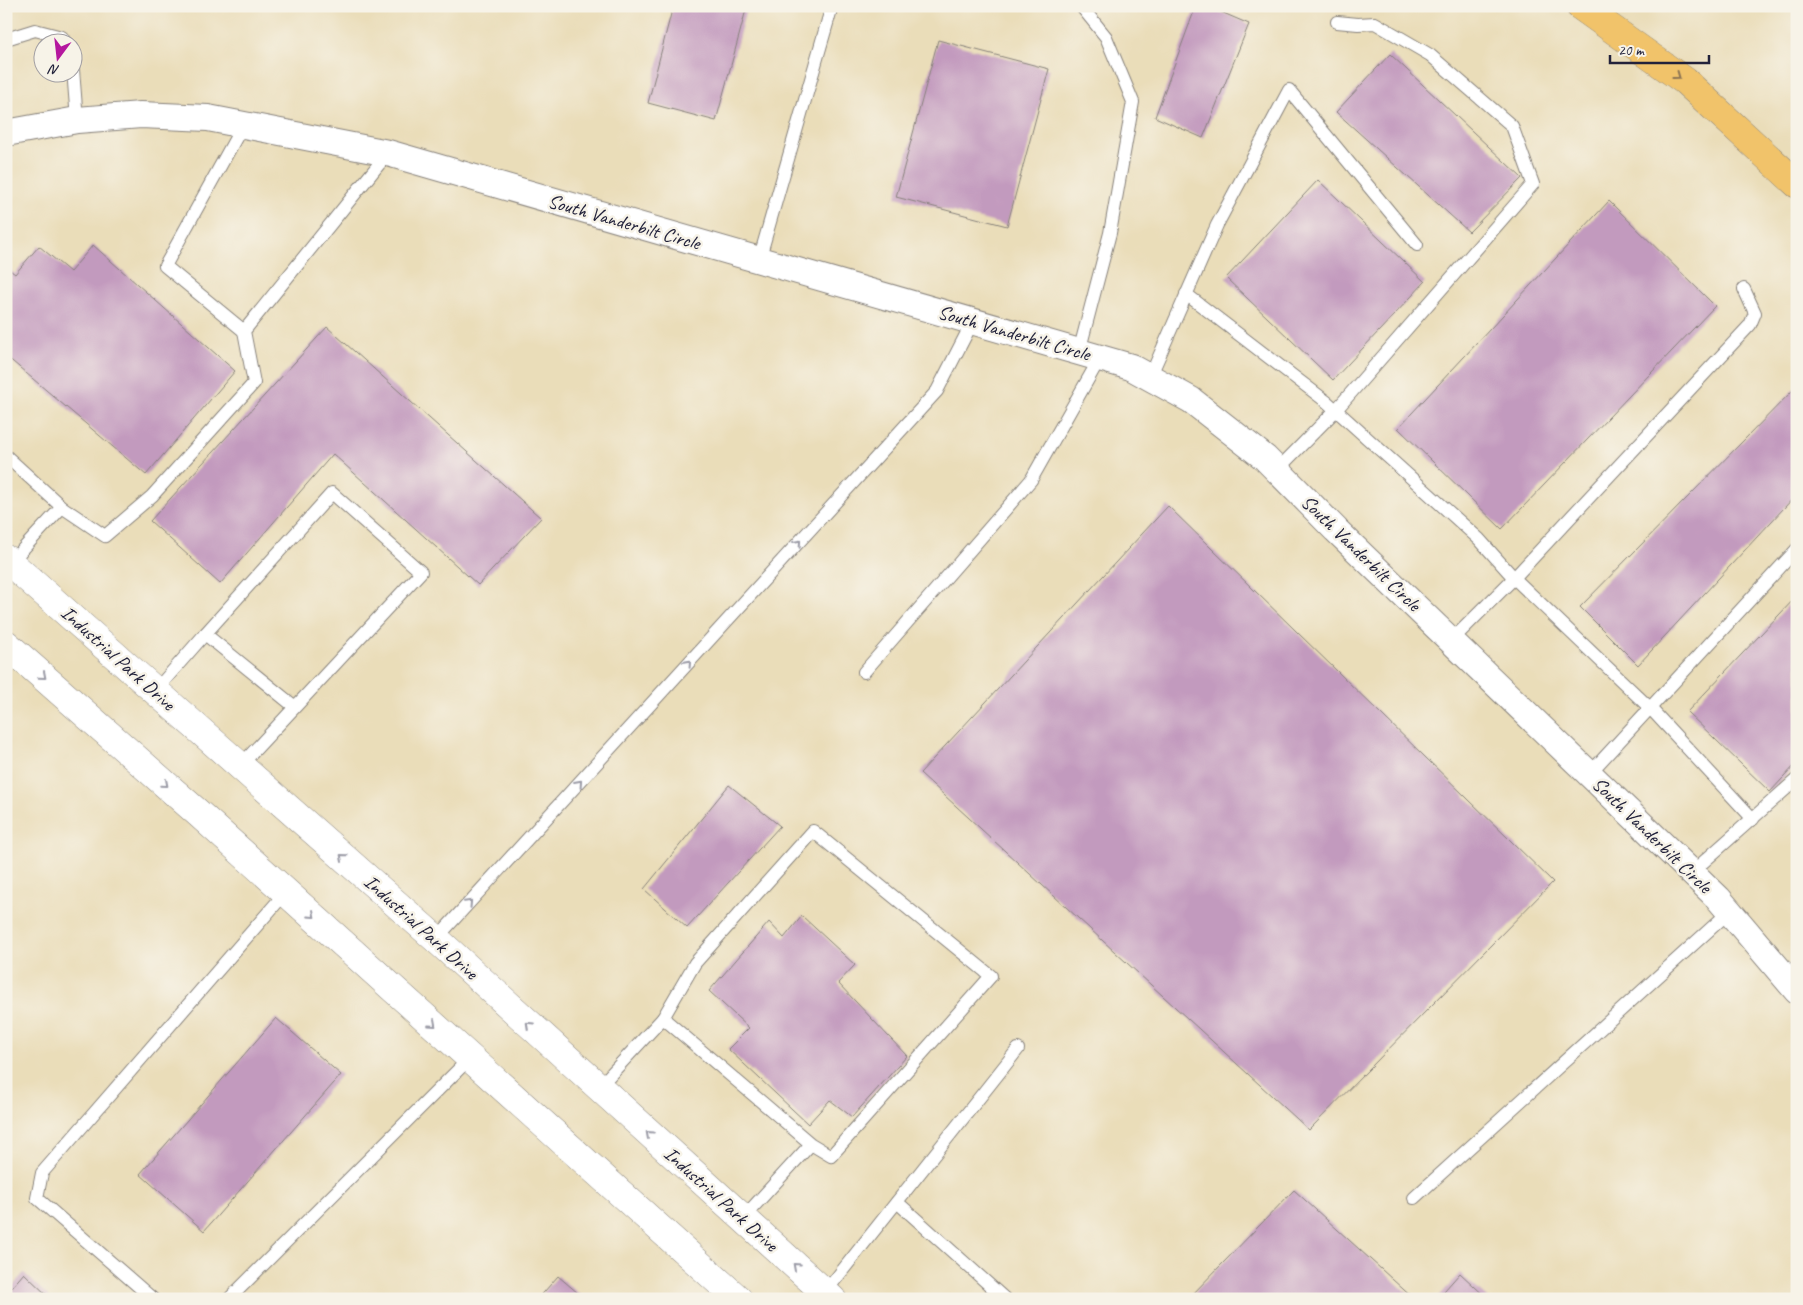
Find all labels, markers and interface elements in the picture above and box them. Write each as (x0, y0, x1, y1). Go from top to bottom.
north arrow (32, 32, 82, 82)
scale bar (1610, 32, 1709, 64)
text: 20 m (1618, 41, 1645, 60)
text: N (46, 60, 61, 79)
one-way arrow (1671, 70, 1680, 78)
street label: South Vanderbilt Circle (545, 188, 704, 256)
street label: South Vanderbilt Circle (935, 299, 1094, 367)
street label: South Vanderbilt Circle (1296, 490, 1427, 618)
one-way arrow (792, 540, 801, 549)
street label: Industrial Park Drive (56, 600, 181, 717)
one-way arrow (682, 660, 691, 669)
one-way arrow (37, 671, 46, 680)
street label: South Vanderbilt Circle (1587, 772, 1718, 900)
one-way arrow (159, 778, 168, 787)
one-way arrow (573, 780, 582, 789)
one-way arrow (340, 854, 349, 863)
street label: Industrial Park Drive (359, 869, 484, 986)
one-way arrow (463, 900, 472, 909)
one-way arrow (307, 910, 316, 919)
one-way arrow (427, 1018, 436, 1027)
one-way arrow (526, 1021, 535, 1030)
one-way arrow (646, 1131, 655, 1140)
street label: Industrial Park Drive (659, 1141, 784, 1258)
one-way arrow (792, 1263, 801, 1272)

